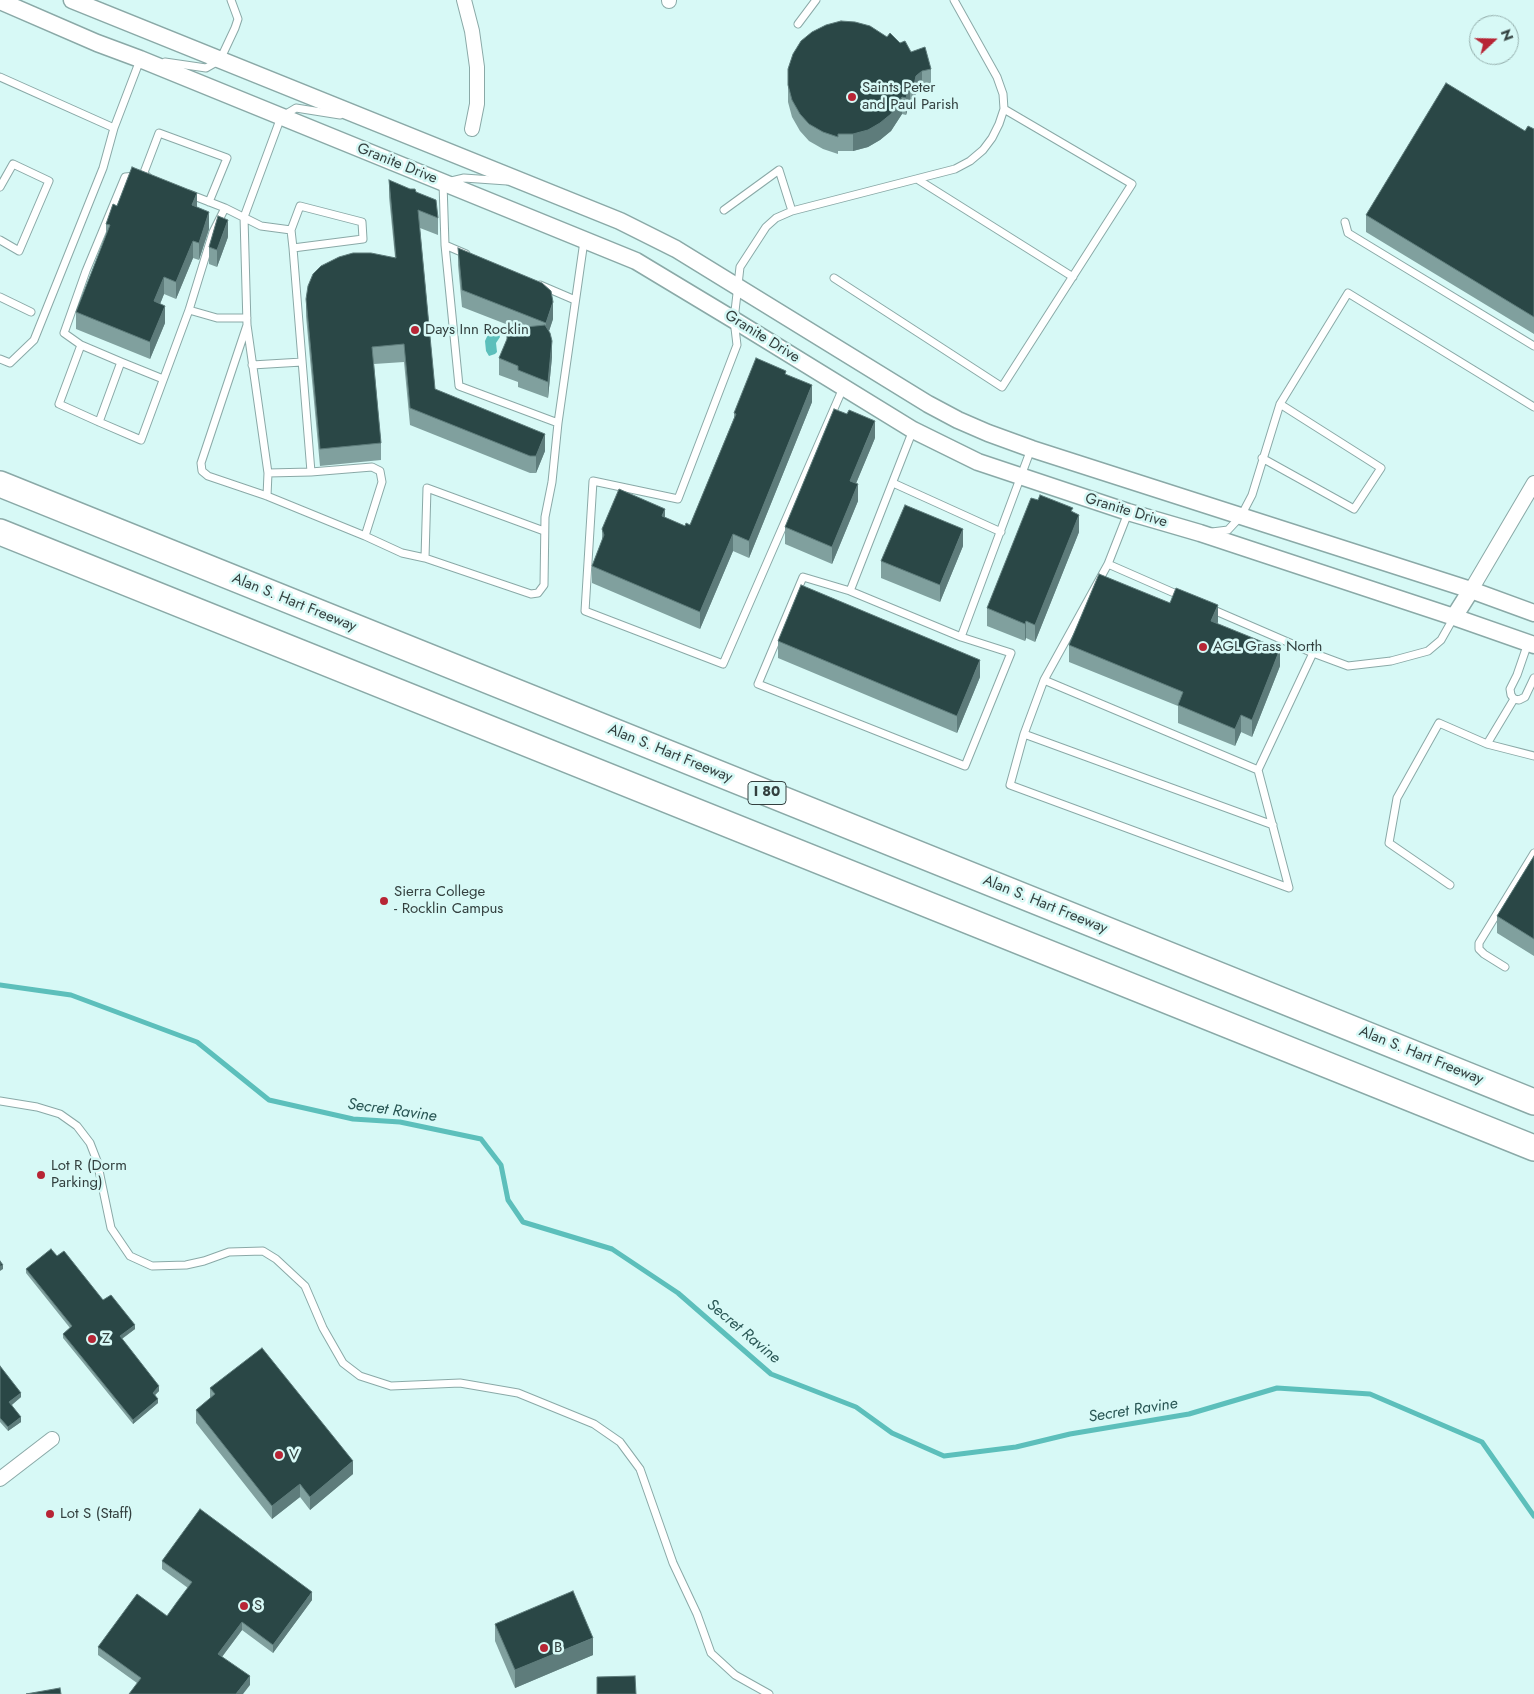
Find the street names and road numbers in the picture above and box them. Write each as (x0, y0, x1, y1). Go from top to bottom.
street label: Granite Drive (354, 140, 440, 188)
street label: Granite Drive (721, 307, 803, 367)
street label: Granite Drive (1083, 490, 1169, 532)
street label: Alan S. Hart Freeway (229, 570, 359, 636)
street label: Alan S. Hart Freeway (605, 721, 735, 787)
road number: I 80 (748, 781, 786, 804)
street label: Alan S. Hart Freeway (980, 872, 1110, 938)
street label: Alan S. Hart Freeway (1356, 1023, 1486, 1089)

